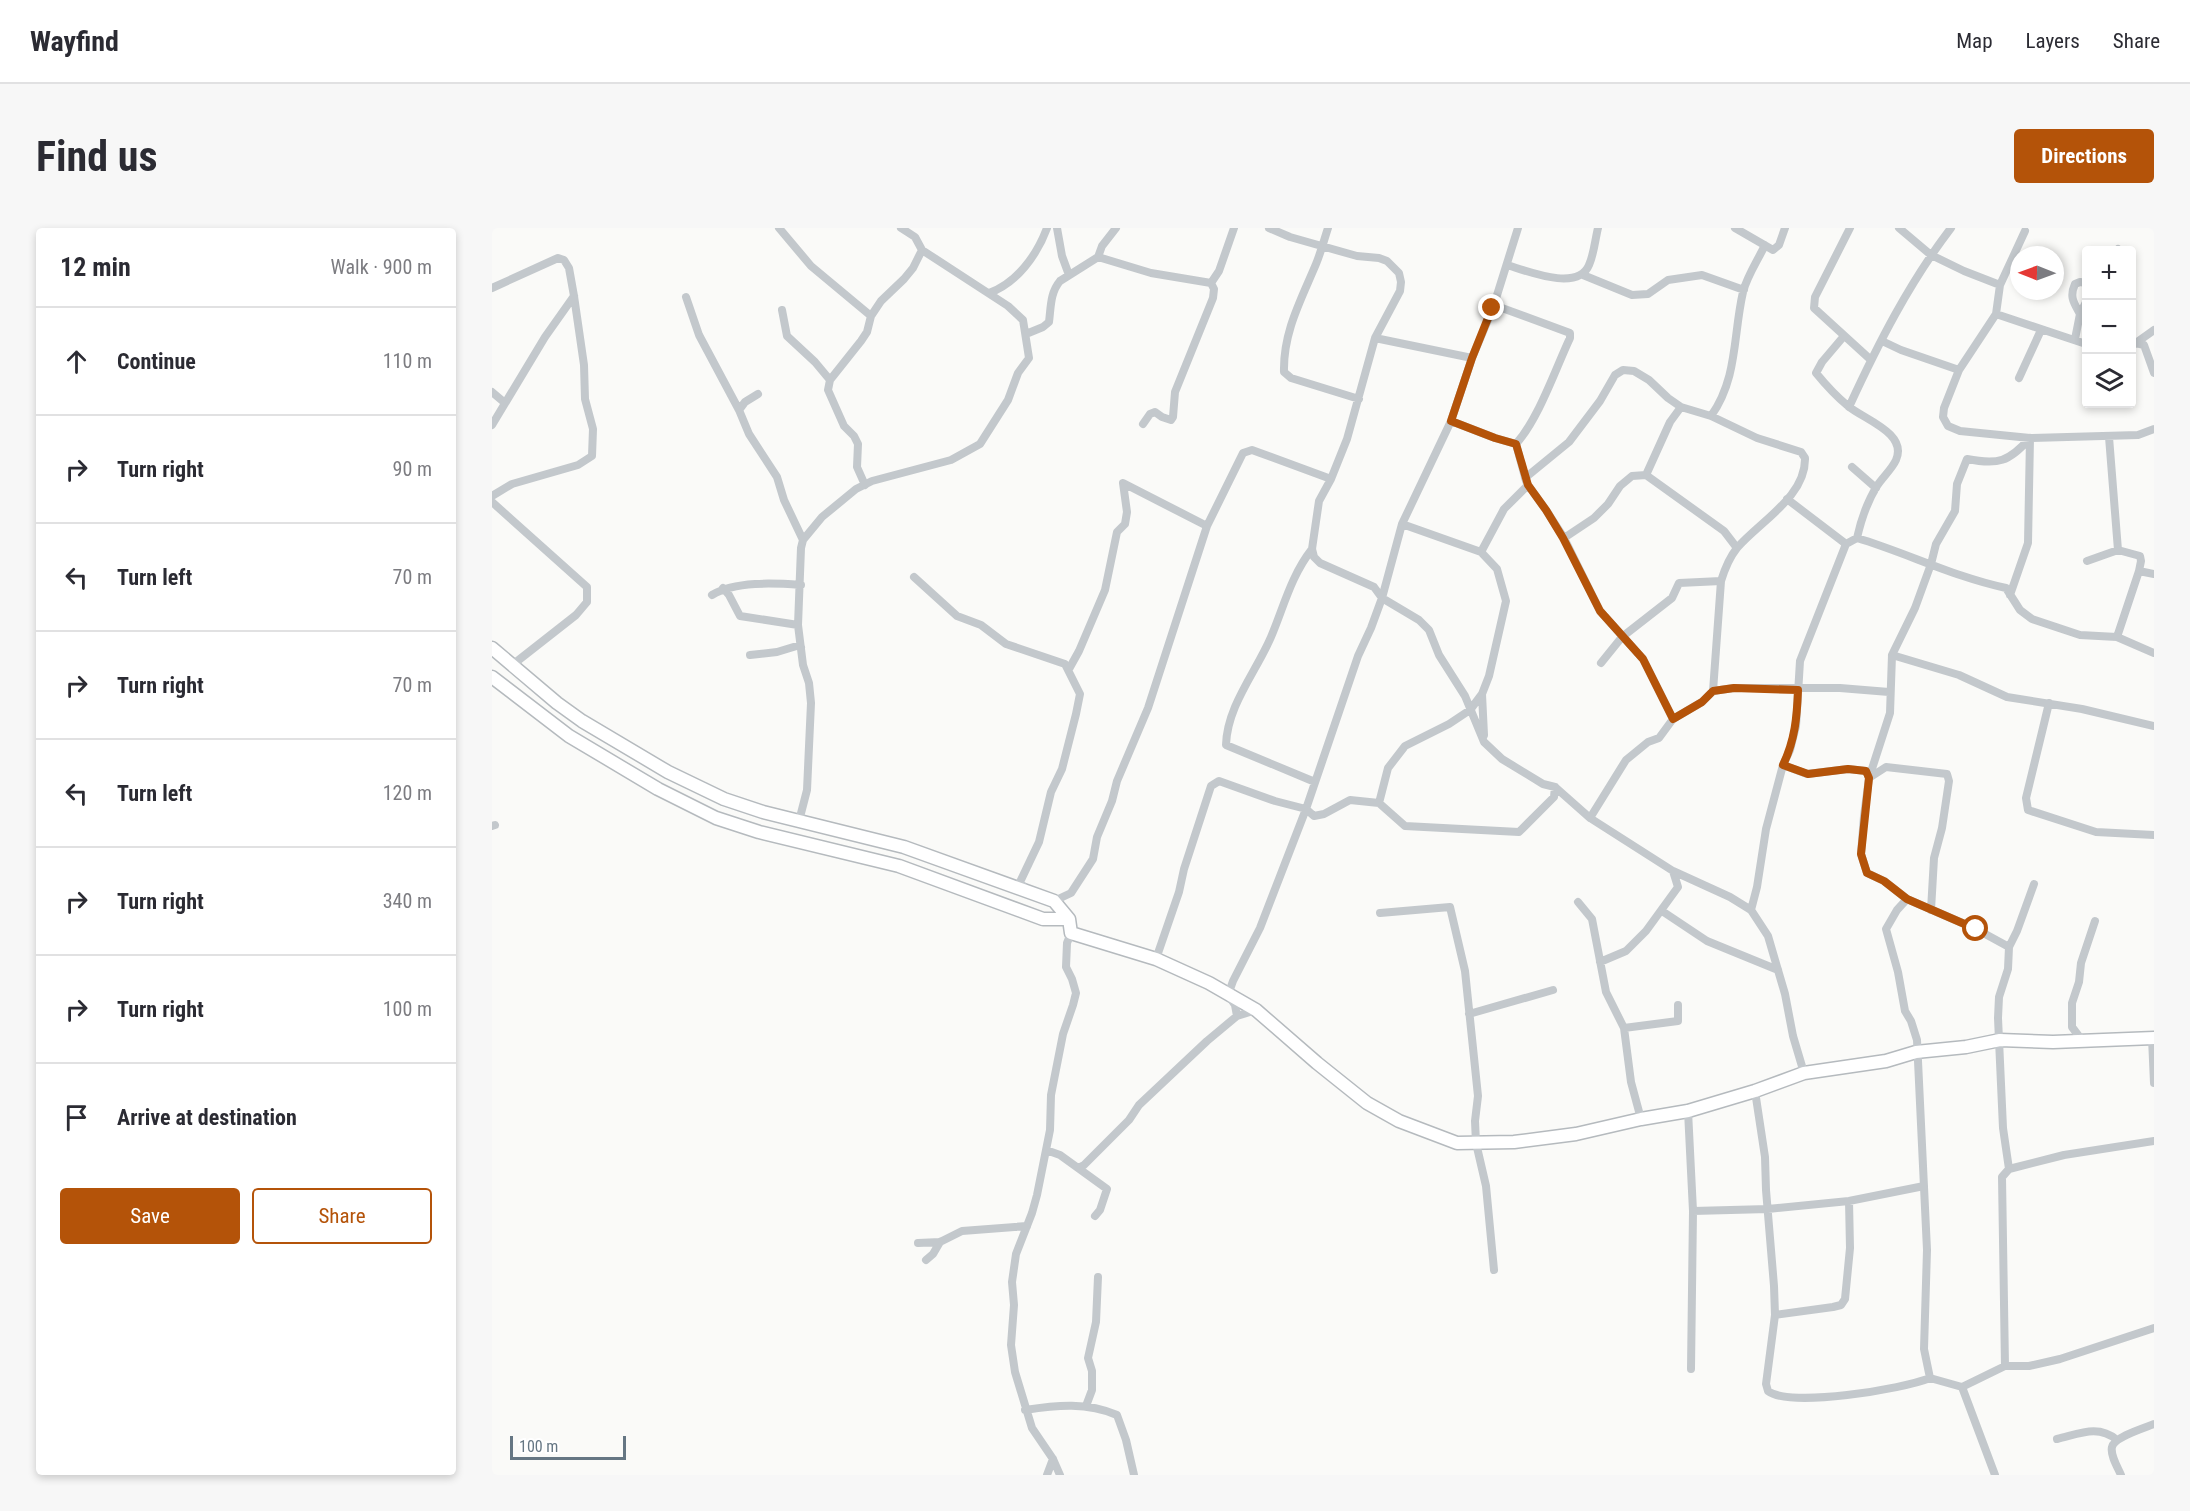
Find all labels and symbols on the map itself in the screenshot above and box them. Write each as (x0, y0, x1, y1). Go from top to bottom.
north arrow (2010, 246, 2064, 300)
route end (1478, 294, 1504, 320)
route start (1962, 915, 1988, 941)
scale bar (510, 1433, 626, 1460)

